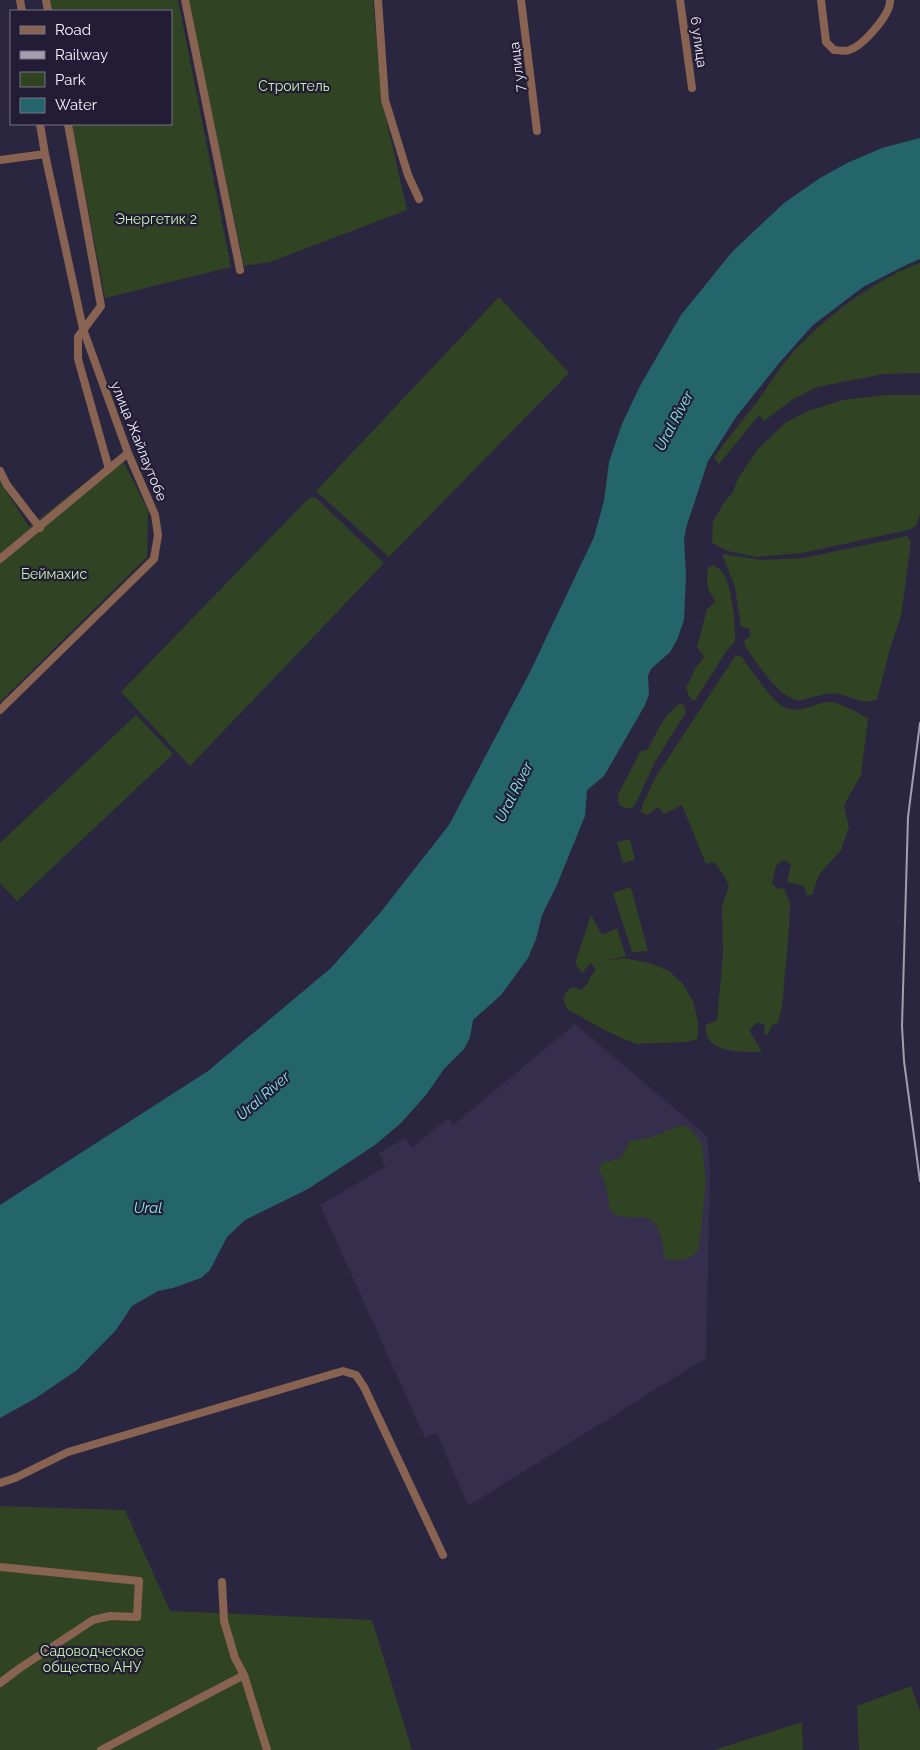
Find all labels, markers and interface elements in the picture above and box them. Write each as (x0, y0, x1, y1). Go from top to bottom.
legend (10, 10, 172, 125)
street label: 6 улица (688, 16, 710, 68)
text: Road (55, 21, 91, 39)
street label: 7 улица (506, 41, 528, 93)
text: Railway (55, 46, 108, 64)
text: Park (55, 71, 86, 89)
park label: Строитель (258, 78, 330, 94)
text: Water (55, 96, 98, 114)
park label: Энергетик 2 (115, 211, 197, 227)
street label: улица Жайлаутобе (108, 379, 170, 503)
water label: Ural River (651, 387, 698, 454)
park label: Беймахис (21, 566, 87, 582)
water label: Ural River (491, 758, 537, 825)
water label: Ural River (233, 1067, 294, 1124)
water label: Ural (134, 1199, 162, 1217)
park label: Садоводческое общество АНУ (40, 1643, 144, 1675)

